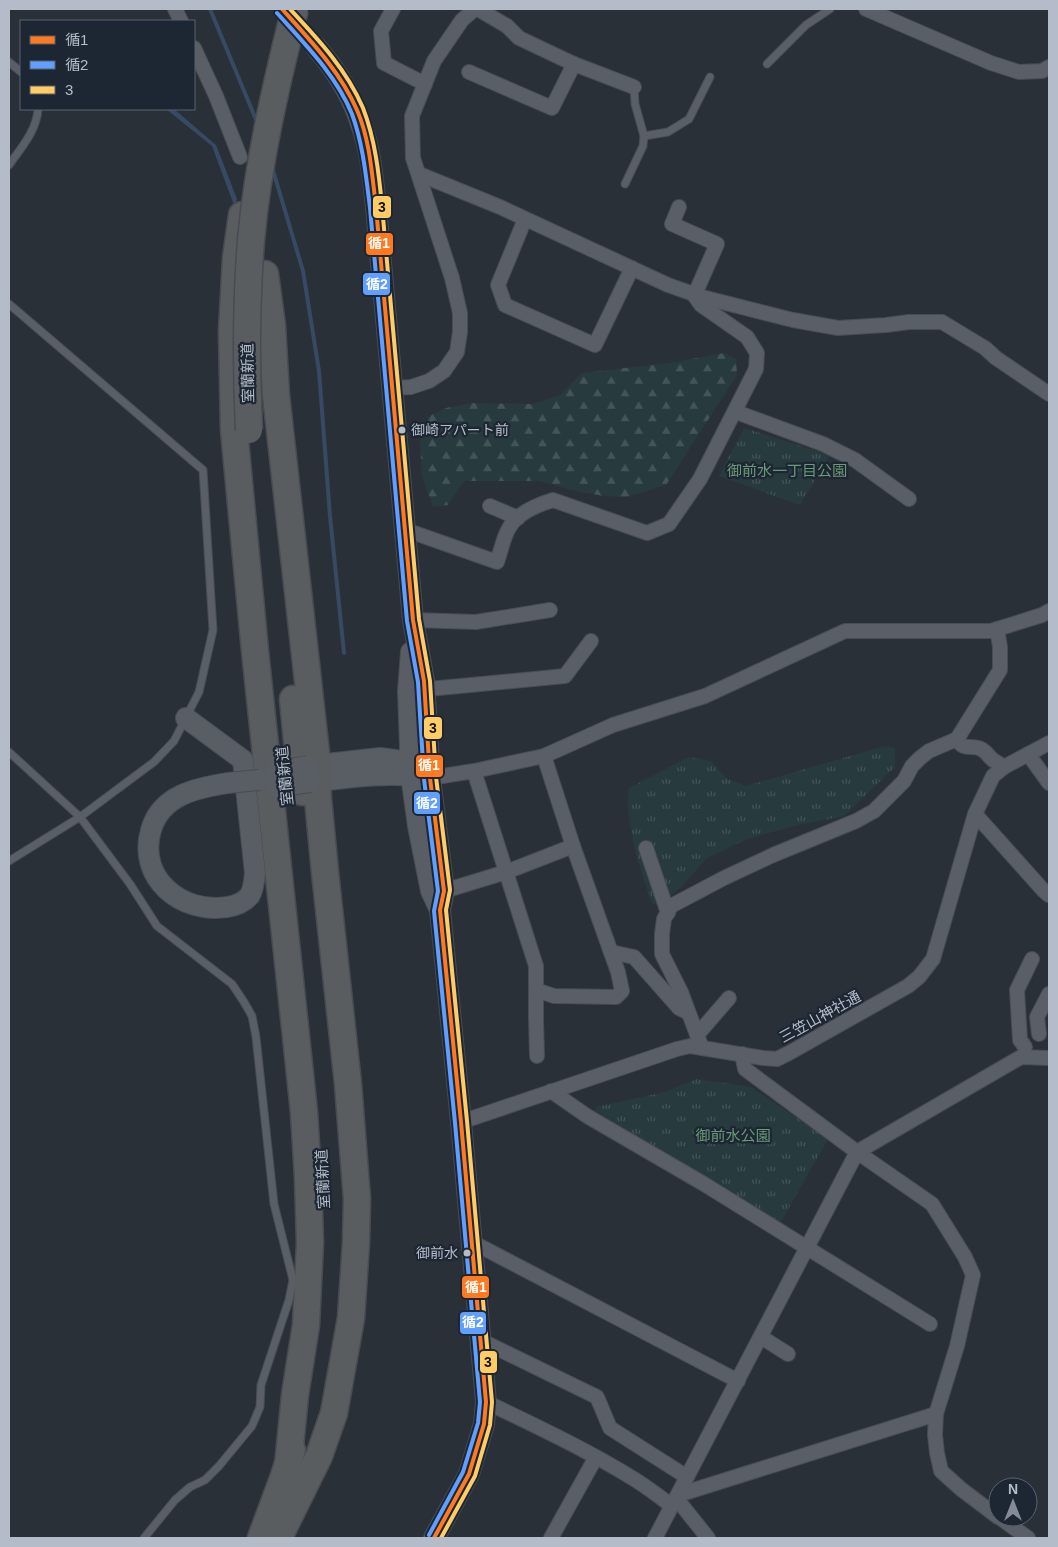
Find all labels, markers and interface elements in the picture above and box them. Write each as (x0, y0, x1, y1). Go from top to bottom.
legend (20, 20, 195, 110)
text: 循1 (65, 31, 88, 48)
text: 循2 (65, 56, 88, 73)
text: 3 (65, 81, 73, 98)
line badge: 3 (372, 195, 392, 219)
text: 3 (378, 199, 386, 215)
line badge: 循1 (365, 232, 394, 256)
text: 循1 (368, 235, 390, 251)
line badge: 循2 (362, 272, 391, 296)
text: 循2 (366, 276, 388, 292)
street label: 室蘭新道 (238, 343, 257, 403)
place label: 御崎アパート前 (411, 422, 509, 438)
marker: 御崎アパート前 (397, 425, 407, 435)
park label: 御前水一丁目公園 (727, 462, 847, 479)
line badge: 3 (423, 716, 443, 740)
text: 3 (429, 720, 437, 736)
street label: 室蘭新道 (273, 745, 296, 807)
line badge: 循1 (415, 754, 444, 778)
text: 循1 (418, 757, 440, 773)
line badge: 循2 (413, 791, 441, 815)
text: 循2 (416, 795, 438, 811)
street label: 三笠山神社通 (776, 987, 863, 1046)
park label: 御前水公園 (695, 1127, 771, 1144)
street label: 室蘭新道 (312, 1149, 333, 1209)
place label: 御前水 (416, 1245, 458, 1261)
marker: 御前水 (462, 1248, 472, 1258)
line badge: 循1 (461, 1275, 490, 1299)
text: 循1 (465, 1279, 487, 1295)
line badge: 循2 (459, 1311, 487, 1335)
text: 循2 (462, 1314, 484, 1330)
line badge: 3 (479, 1350, 498, 1374)
text: 3 (484, 1354, 492, 1370)
north arrow (988, 1477, 1038, 1527)
text: N (1008, 1481, 1018, 1497)

